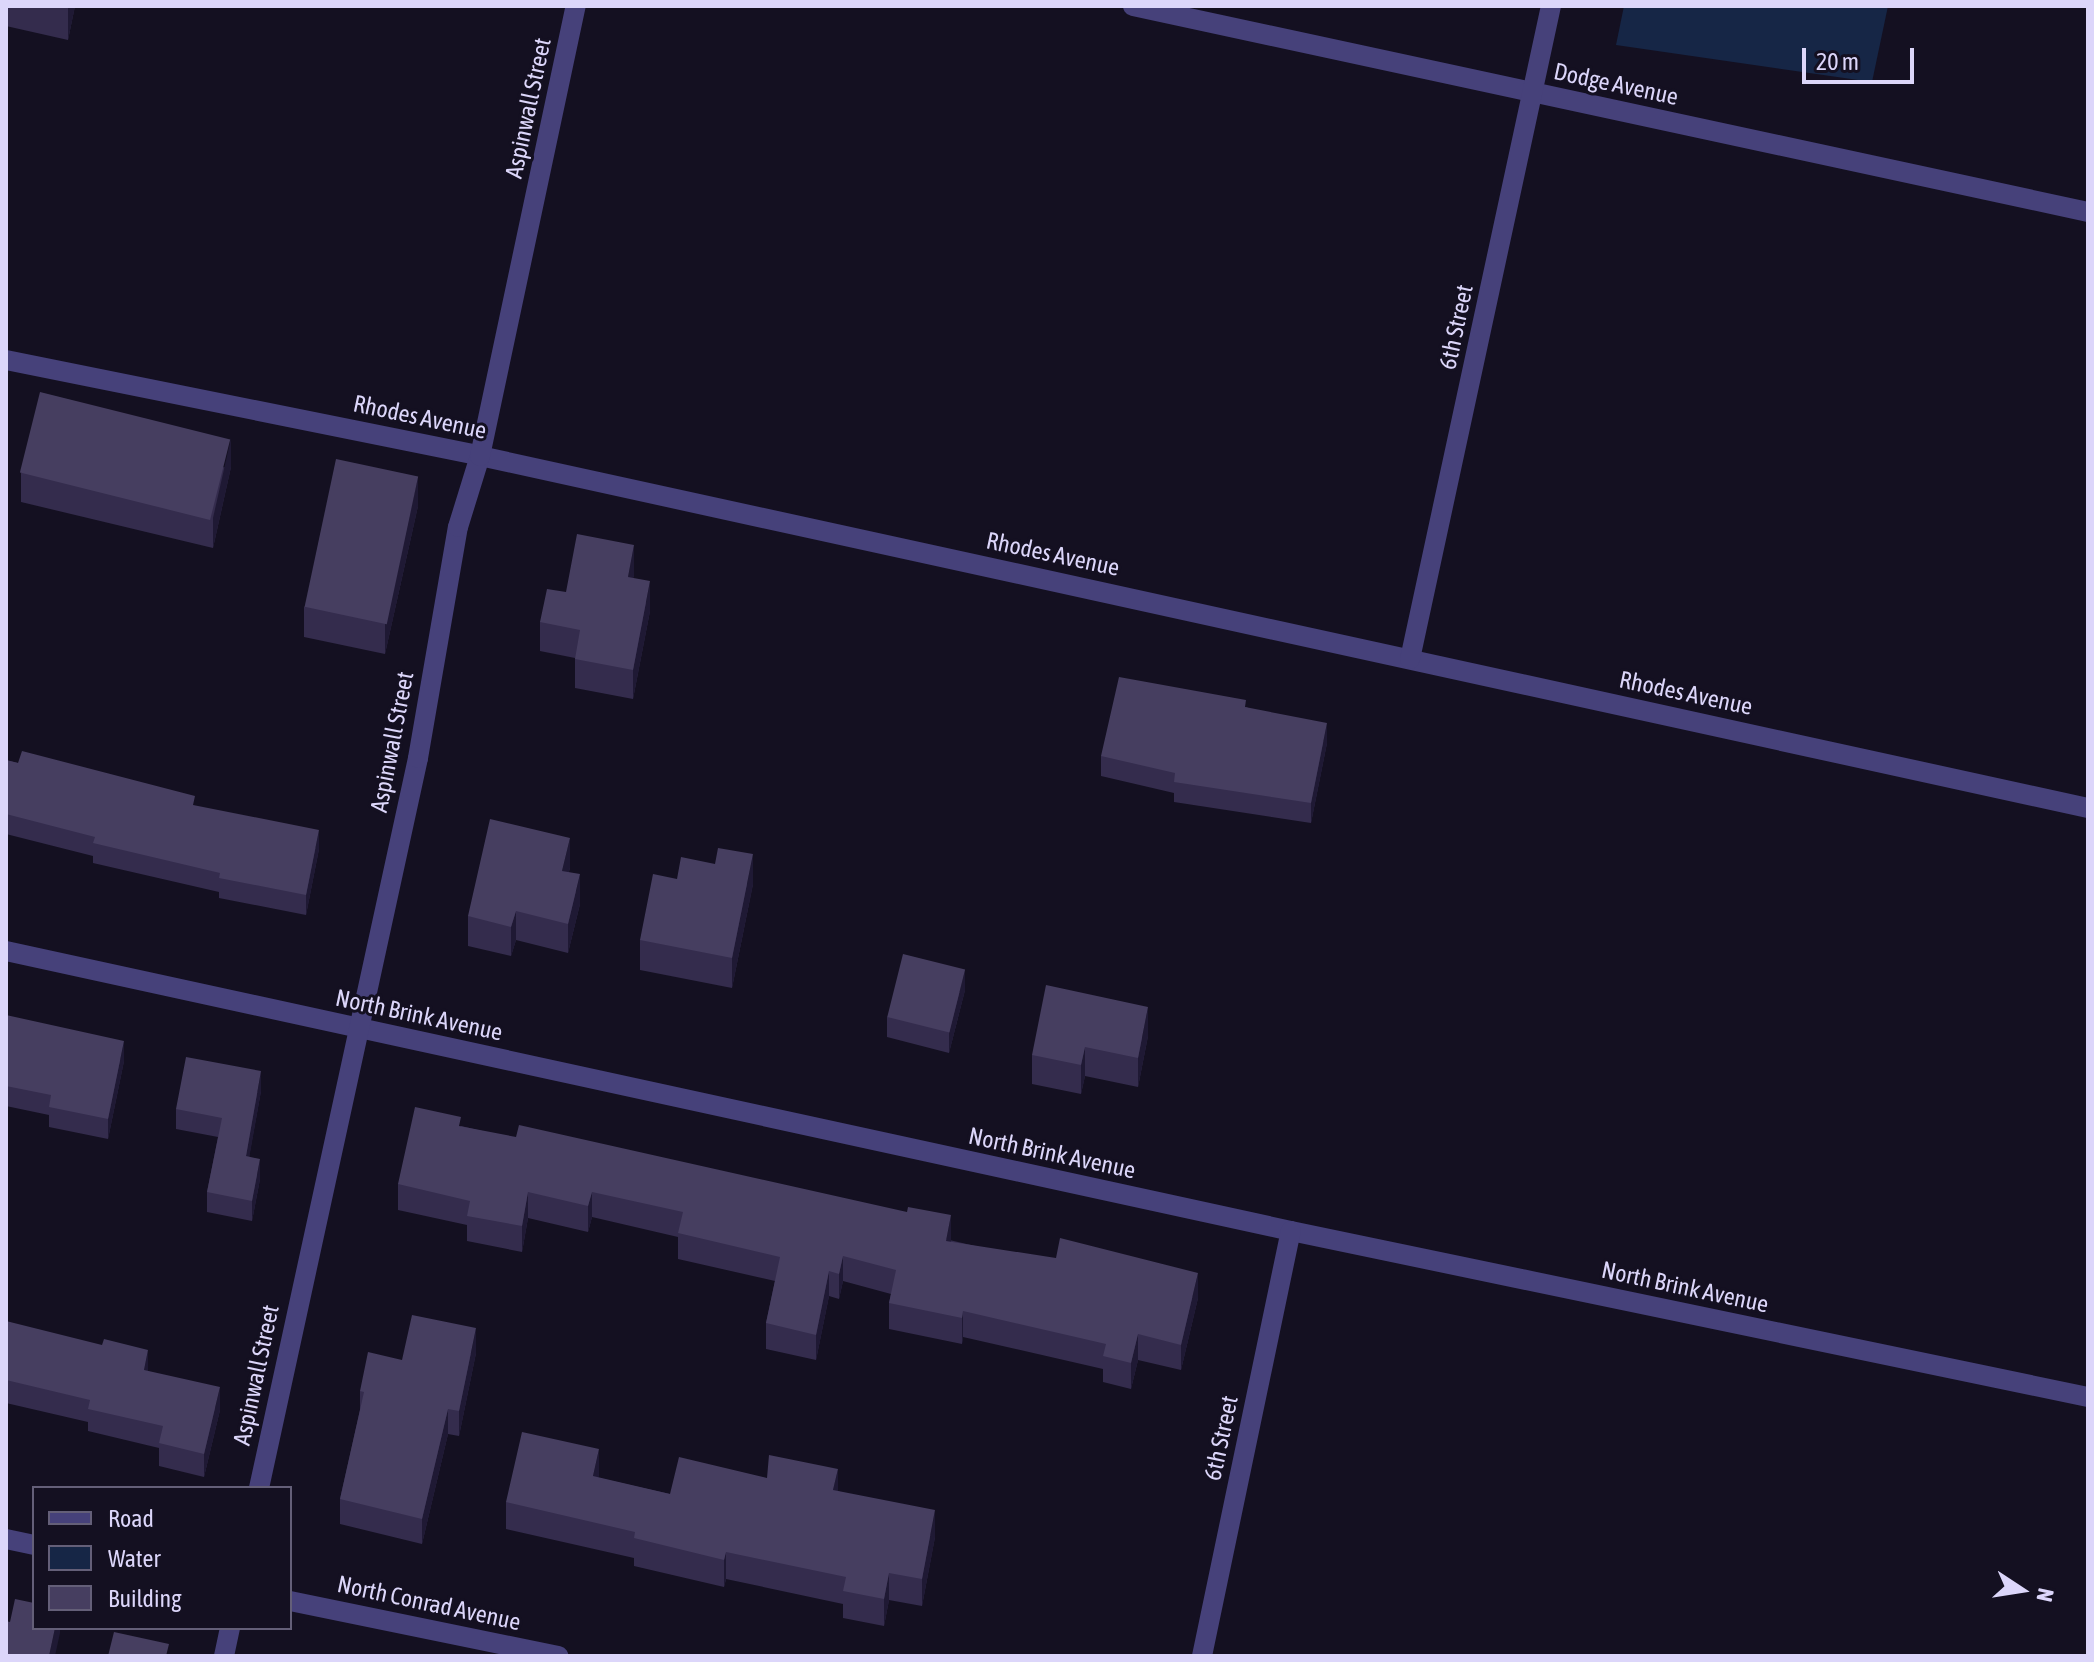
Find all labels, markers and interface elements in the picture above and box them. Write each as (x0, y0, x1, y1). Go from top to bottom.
scale bar (1806, 32, 1918, 82)
street label: Aspinwall Street (499, 35, 557, 181)
text: 20 m (1816, 48, 1859, 75)
street label: Dodge Avenue (1551, 57, 1681, 111)
street label: 6th Street (1433, 282, 1479, 372)
street label: Rhodes Avenue (351, 389, 489, 445)
street label: Rhodes Avenue (984, 526, 1122, 582)
street label: Rhodes Avenue (1617, 665, 1755, 721)
street label: Aspinwall Street (364, 669, 420, 815)
street label: North Brink Avenue (333, 983, 505, 1047)
street label: North Brink Avenue (966, 1121, 1138, 1185)
street label: North Brink Avenue (1599, 1255, 1771, 1319)
street label: Aspinwall Street (227, 1302, 285, 1448)
street label: 6th Street (1198, 1393, 1244, 1483)
legend (32, 1486, 292, 1630)
text: Road (108, 1505, 154, 1532)
text: Water (108, 1545, 161, 1572)
north arrow (1982, 1550, 2062, 1630)
street label: North Conrad Avenue (335, 1570, 523, 1636)
text: Building (108, 1585, 181, 1612)
text: N (2031, 1586, 2060, 1604)

